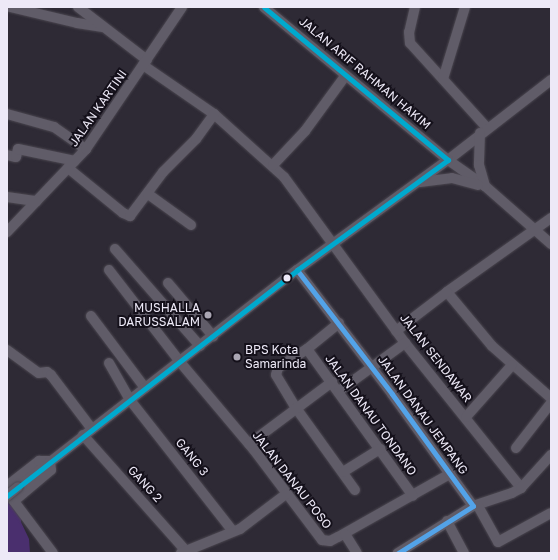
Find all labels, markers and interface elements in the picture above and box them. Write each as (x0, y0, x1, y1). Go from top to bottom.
street label: JALAN ARIF RAHMAN HAKIM (296, 14, 434, 132)
street label: JALAN KARTINI (66, 67, 130, 149)
unlabelled marker (282, 273, 292, 283)
place label: MUSHALLA DARUSSALAM (118, 301, 200, 329)
marker: MUSHALLA DARUSSALAM (203, 310, 213, 320)
street label: JALAN SENDAWAR (397, 311, 475, 405)
place label: BPS Kota Samarinda (245, 343, 306, 371)
marker: BPS Kota Samarinda (232, 352, 242, 362)
street label: JALAN DANAU TONDANO (322, 352, 420, 478)
street label: JALAN DANAU JEMPANG (375, 353, 471, 477)
street label: JALAN DANAU POSO (249, 428, 335, 532)
street label: GANG 3 (173, 435, 211, 479)
street label: GANG 2 (125, 463, 165, 505)

